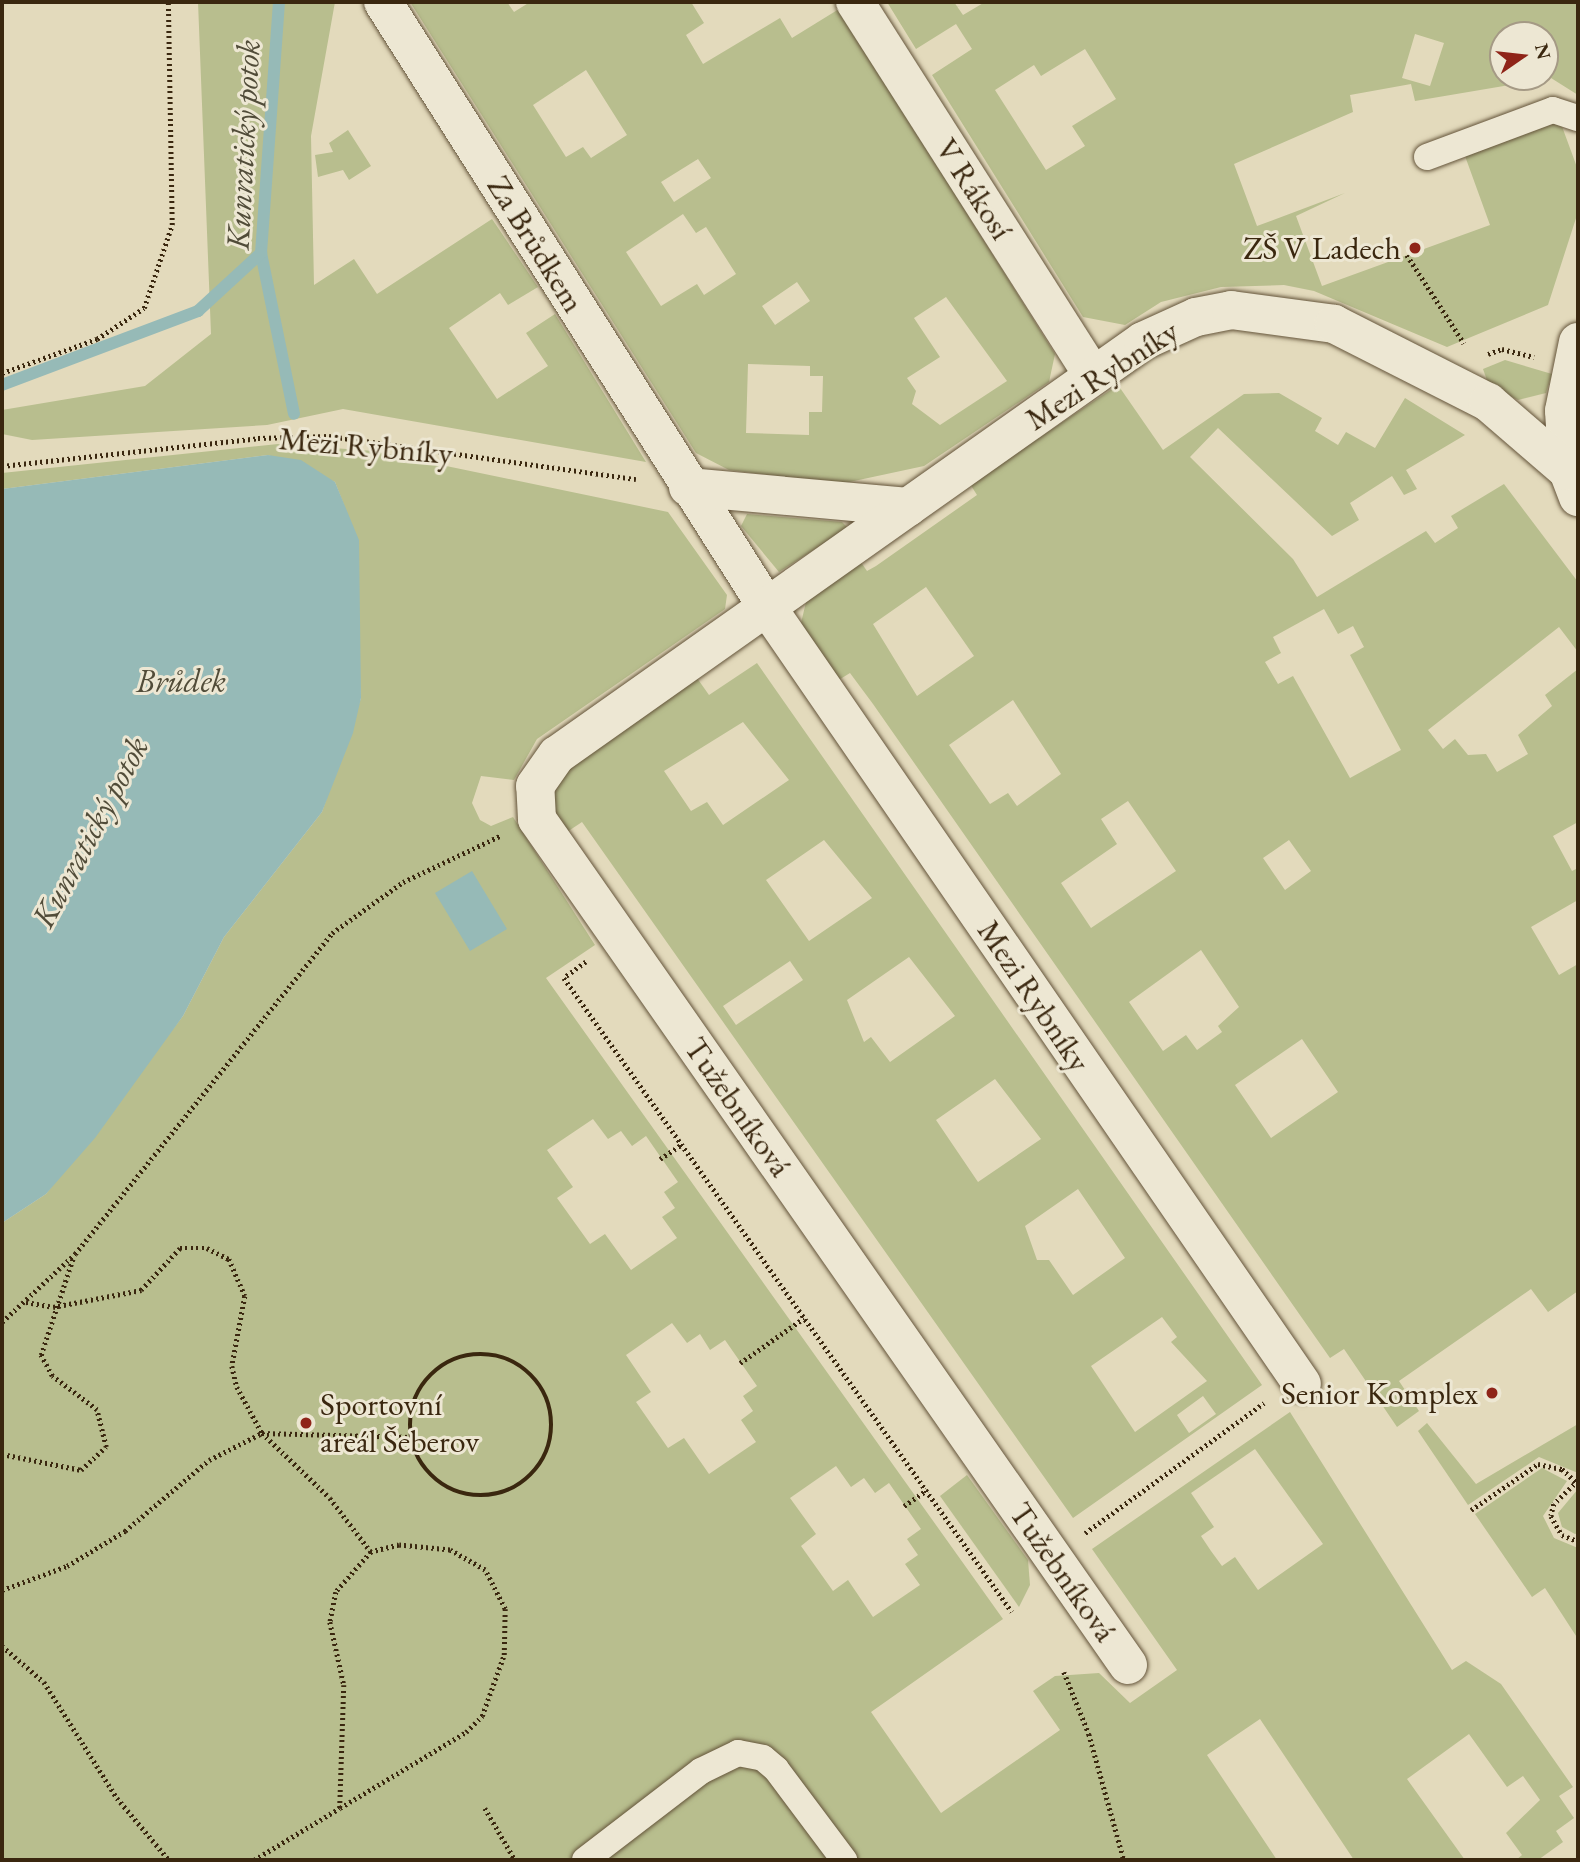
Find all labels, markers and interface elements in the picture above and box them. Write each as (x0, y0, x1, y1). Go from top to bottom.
north arrow (1489, 21, 1559, 91)
water label: Kunratický potok (218, 39, 268, 251)
text: N (1529, 41, 1557, 62)
street label: V Rákosí (927, 131, 1021, 247)
street label: Za Brůdkem (479, 169, 593, 319)
place label: ZŠ V Ladech (1243, 229, 1401, 267)
marker: ZŠ V Ladech (1407, 240, 1423, 256)
street label: Mezi Rybníky (1019, 312, 1185, 438)
street label: Mezi Rybníky (278, 419, 454, 473)
water label: Brůdek (136, 661, 226, 701)
water label: Kunratický potok (23, 730, 157, 934)
street label: Mezi Rybníky (969, 913, 1099, 1079)
street label: Tužebníková (676, 1030, 800, 1184)
place label: Senior Komplex (1281, 1374, 1478, 1412)
marker: Senior Komplex (1484, 1385, 1500, 1401)
place label: Sportovní areál Šeberov (320, 1386, 479, 1461)
marker: Sportovní areál Šeberov (298, 1415, 314, 1431)
street label: Tužebníková (1001, 1495, 1125, 1649)

